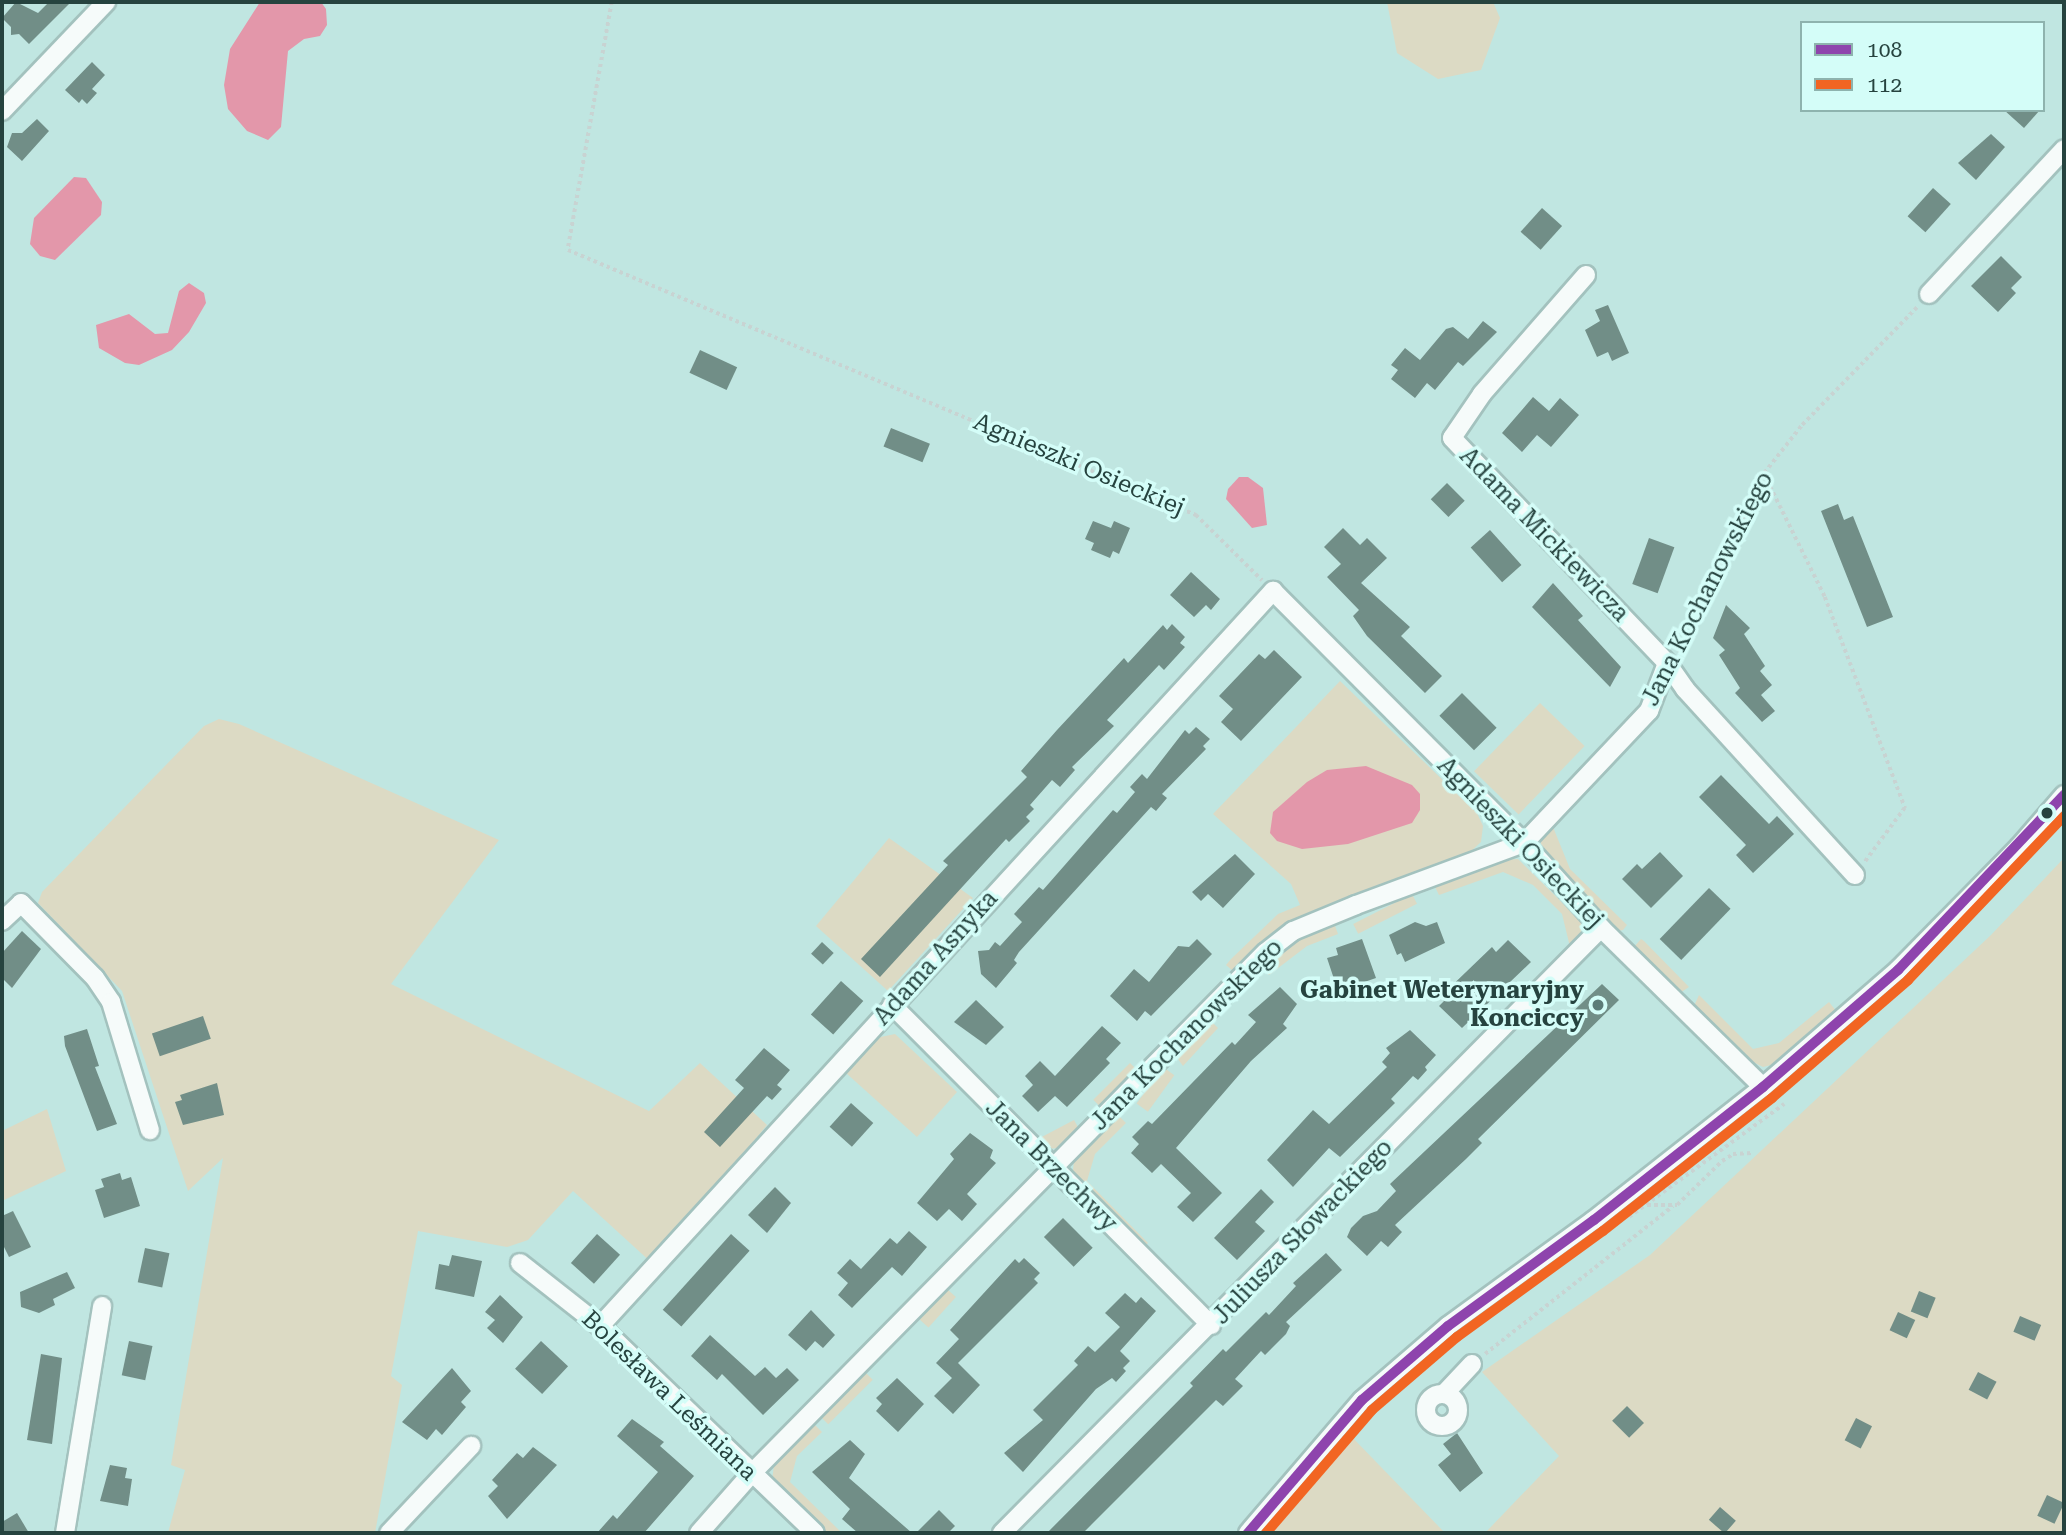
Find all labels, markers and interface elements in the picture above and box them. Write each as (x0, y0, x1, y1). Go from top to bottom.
legend (1800, 21, 2045, 112)
text: 108 (1867, 38, 1902, 62)
text: 112 (1867, 73, 1902, 97)
street label: Agnieszki Osieckiej (969, 408, 1189, 522)
street label: Adama Mickiewicza (1453, 442, 1635, 628)
street label: Jana Kochanowskiego (1636, 467, 1780, 711)
street label: Agnieszki Osieckiej (1431, 752, 1609, 934)
unlabelled marker (2040, 806, 2054, 820)
street label: Adama Asnyka (868, 885, 1004, 1031)
street label: Jana Kochanowskiego (1085, 933, 1289, 1137)
place label: Gabinet Weterynaryjny Konciccy (1300, 977, 1584, 1033)
marker: Gabinet Weterynaryjny Konciccy (1590, 997, 1606, 1013)
street label: Jana Brzechwy (979, 1094, 1123, 1238)
street label: Juliusza Słowackiego (1207, 1134, 1399, 1330)
street label: Bolesława Leśmiana (575, 1305, 763, 1487)

